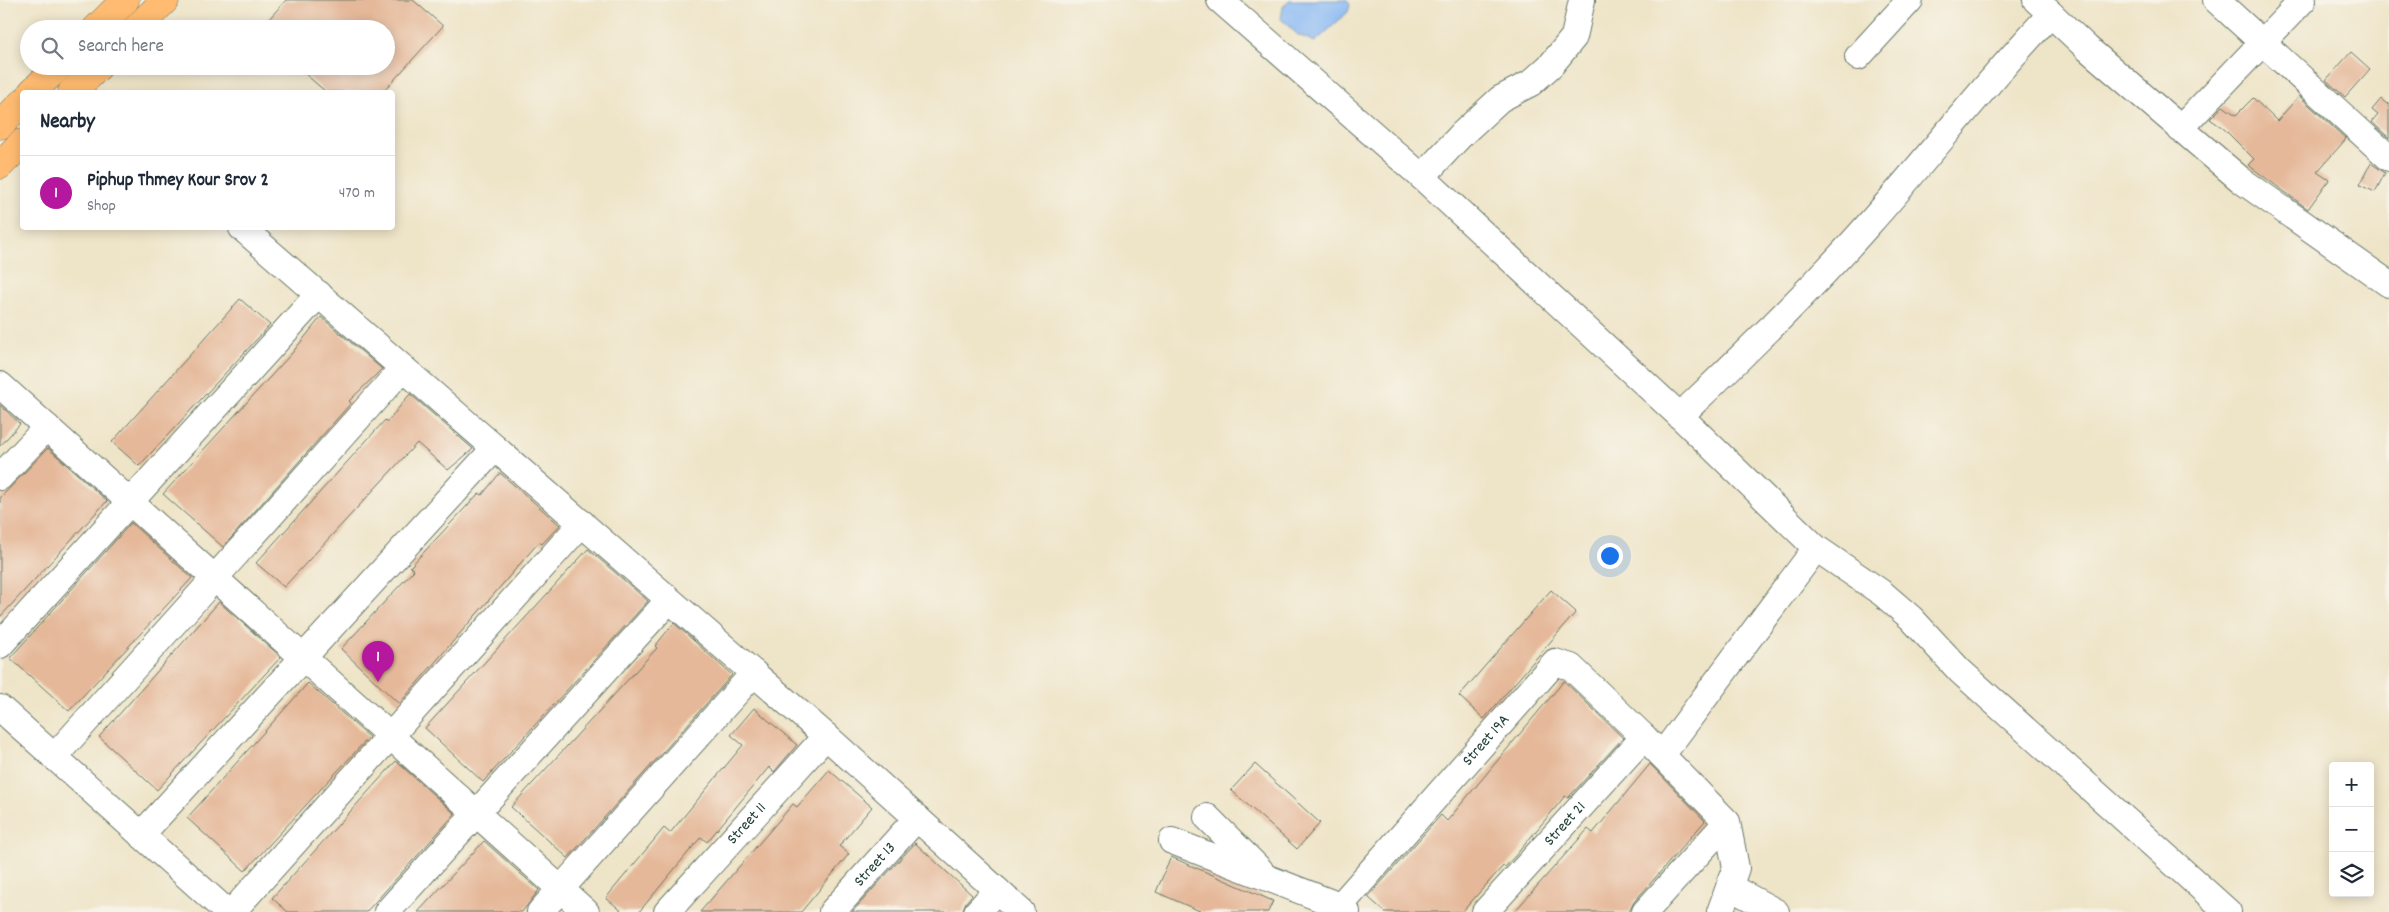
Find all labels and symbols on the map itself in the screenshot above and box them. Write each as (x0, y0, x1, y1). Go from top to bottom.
your location (1597, 543, 1623, 569)
pin: 1 (362, 641, 394, 682)
street label: Street 19A (1457, 709, 1515, 771)
street label: Street 21 (1539, 797, 1591, 851)
street label: Street 11 (722, 798, 772, 850)
street label: Street 13 (849, 837, 901, 892)

